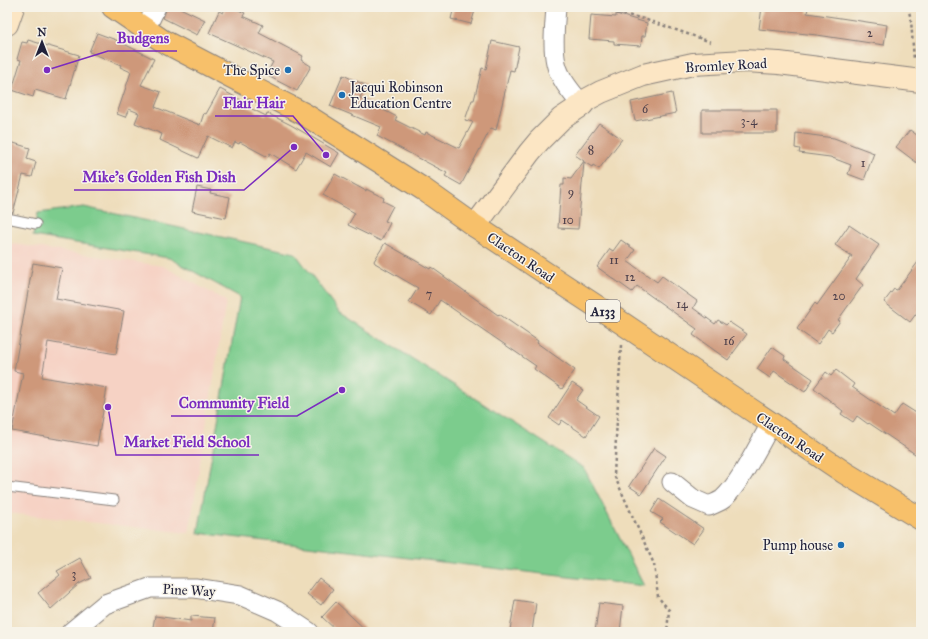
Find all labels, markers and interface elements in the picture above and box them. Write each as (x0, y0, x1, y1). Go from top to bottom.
north arrow (22, 22, 62, 62)
callout: Budgens (108, 24, 177, 51)
text: N (37, 26, 47, 39)
house number: 2 (867, 26, 873, 40)
text: Budgens (117, 29, 170, 48)
street label: Bromley Road (685, 55, 767, 76)
place label: The Spice (223, 62, 280, 79)
marker: The Spice (283, 65, 293, 75)
place label: Jacqui Robinson Education Centre (348, 79, 452, 112)
callout: Flair Hair (215, 89, 293, 116)
marker: Jacqui Robinson Education Centre (337, 90, 347, 100)
text: Flair Hair (223, 94, 285, 112)
house number: 6 (642, 102, 649, 116)
house number: 3-4 (741, 114, 758, 128)
house number: 8 (588, 143, 594, 157)
house number: 1 (861, 156, 866, 170)
callout: Mike's Golden Fish Dish (74, 163, 244, 190)
text: Mike's Golden Fish Dish (82, 168, 236, 186)
house number: 9 (568, 185, 574, 199)
house number: 10 (562, 213, 574, 227)
street label: Clacton Road (484, 229, 558, 286)
house number: 11 (609, 253, 619, 267)
house number: 12 (625, 270, 635, 284)
house number: 7 (426, 287, 432, 301)
house number: 20 (833, 289, 845, 303)
house number: 14 (676, 297, 688, 311)
road number: A133 (586, 300, 620, 322)
house number: 16 (724, 334, 735, 348)
callout: Community Field (171, 389, 297, 416)
text: Community Field (179, 394, 290, 413)
street label: Clacton Road (753, 409, 827, 466)
callout: Market Field School (116, 428, 259, 455)
text: Market Field School (124, 433, 251, 451)
place label: Pump house (762, 537, 833, 554)
marker: Pump house (836, 540, 846, 550)
house number: 3 (72, 567, 77, 581)
street label: Pine Way (162, 581, 216, 600)

